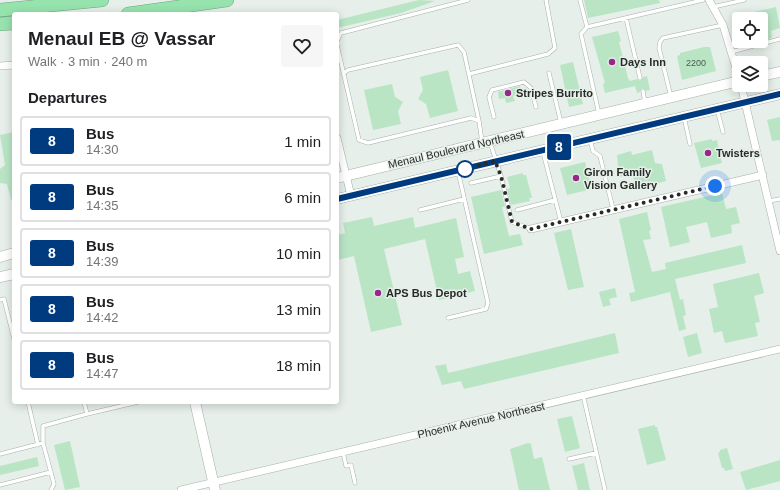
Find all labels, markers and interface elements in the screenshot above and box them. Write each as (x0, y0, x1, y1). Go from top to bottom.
map controls (732, 12, 768, 92)
button: locate (732, 12, 768, 48)
button: heart (281, 25, 323, 67)
text: Menaul EB @ Vassar (28, 28, 216, 49)
text: Walk · 3 min · 240 m (28, 54, 147, 69)
place label: Days Inn (620, 56, 666, 68)
button: layers (732, 56, 768, 92)
marker: Days Inn (607, 57, 617, 67)
house number: 2200 (686, 58, 706, 68)
place label: Stripes Burrito (516, 87, 593, 99)
marker: Stripes Burrito (503, 88, 513, 98)
text: Departures (28, 89, 107, 106)
text: Bus (86, 125, 114, 142)
street label: Menaul Boulevard Northeast (387, 127, 525, 171)
text: 8 (48, 133, 56, 149)
text: 1 min (284, 133, 321, 150)
line badge: 8 (546, 134, 572, 160)
text: 8 (555, 139, 563, 155)
text: 14:30 (86, 142, 119, 157)
place label: Twisters (716, 147, 760, 159)
marker: Twisters (703, 148, 713, 158)
unlabelled marker (456, 160, 474, 178)
place label: Giron Family Vision Gallery (584, 166, 658, 191)
marker: Giron Family Vision Gallery (571, 173, 581, 183)
your location (705, 176, 725, 196)
text: Bus (86, 181, 114, 198)
text: 8 (48, 189, 56, 205)
text: 6 min (284, 189, 321, 206)
text: 14:35 (86, 198, 119, 213)
text: Bus (86, 237, 114, 254)
text: 8 (48, 245, 56, 261)
text: 10 min (276, 245, 321, 262)
text: 14:39 (86, 254, 119, 269)
place label: APS Bus Depot (386, 287, 467, 299)
marker: APS Bus Depot (373, 288, 383, 298)
text: Bus (86, 293, 114, 310)
text: 8 (48, 301, 56, 317)
text: 13 min (276, 301, 321, 318)
text: 14:42 (86, 310, 119, 325)
text: Bus (86, 349, 114, 366)
text: 8 (48, 357, 56, 373)
text: 18 min (276, 357, 321, 374)
text: 14:47 (86, 366, 119, 381)
street label: Phoenix Avenue Northeast (416, 400, 546, 440)

